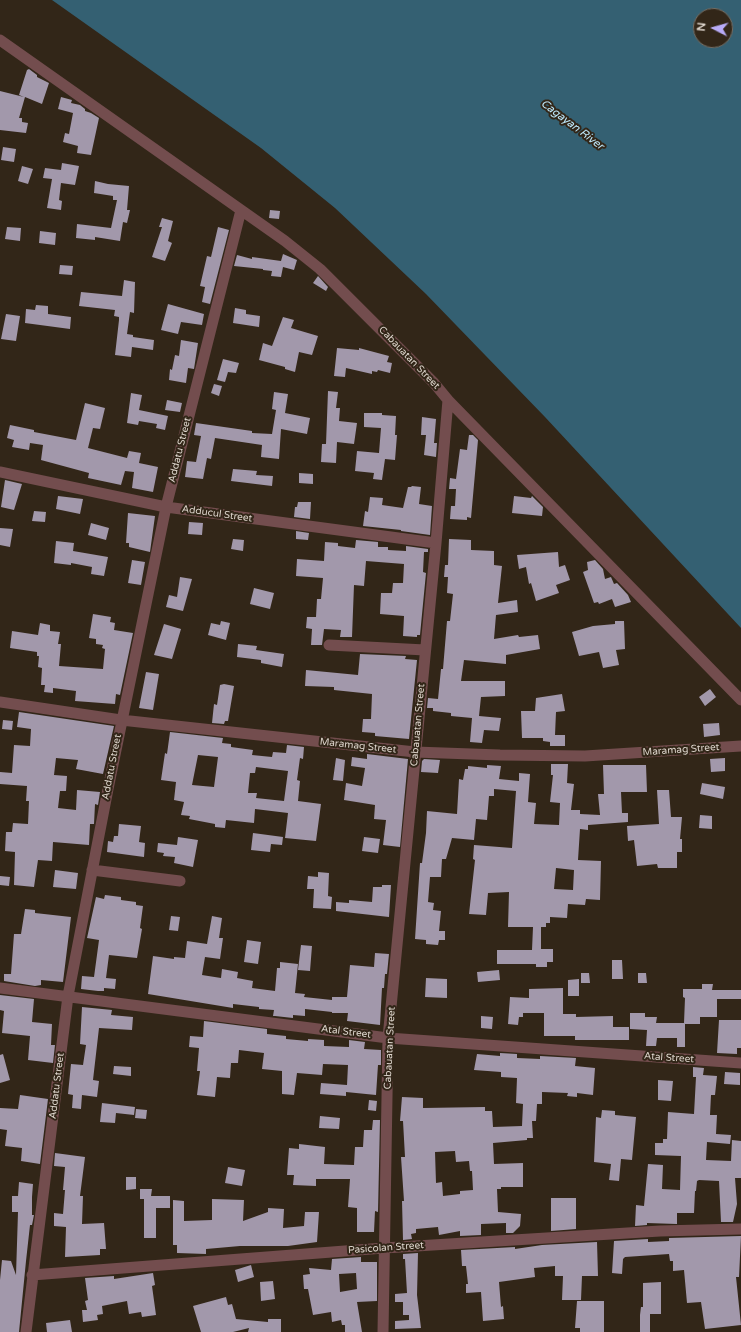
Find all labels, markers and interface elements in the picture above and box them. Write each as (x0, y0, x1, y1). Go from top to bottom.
north arrow (693, 8, 733, 48)
text: N (695, 22, 708, 32)
water label: Cagayan River (538, 97, 606, 153)
street label: Cabauatan Street (376, 324, 442, 392)
street label: Addatu Street (166, 416, 194, 484)
street label: Adducul Street (181, 503, 253, 525)
street label: Cabauatan Street (408, 683, 428, 767)
street label: Addatu Street (100, 733, 124, 801)
street label: Maramag Street (319, 736, 397, 756)
street label: Maramag Street (642, 741, 720, 759)
street label: Cabauatan Street (382, 1006, 398, 1090)
street label: Atal Street (320, 1023, 372, 1041)
street label: Atal Street (643, 1050, 695, 1066)
street label: Addatu Street (47, 1052, 67, 1120)
street label: Pasicolan Street (348, 1239, 424, 1257)

